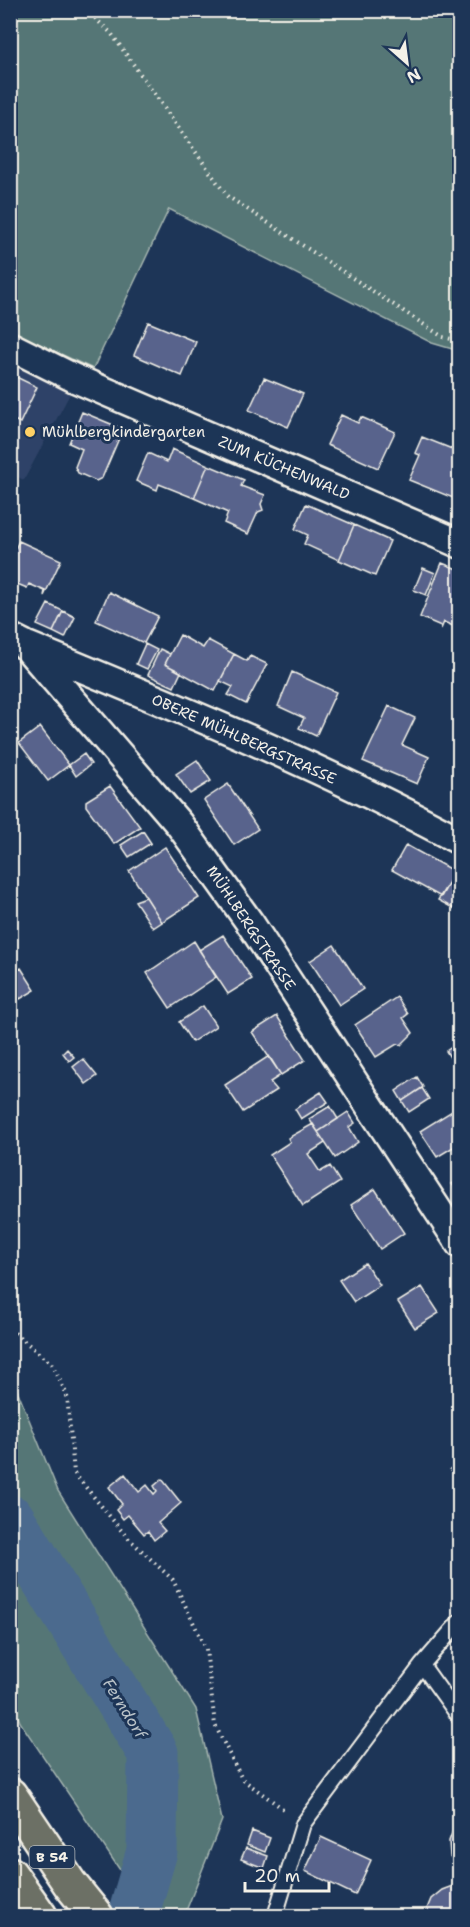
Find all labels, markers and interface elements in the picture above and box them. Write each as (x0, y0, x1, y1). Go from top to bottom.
north arrow (377, 33, 437, 93)
text: N (403, 64, 424, 88)
place label: Mühlbergkindergarten (42, 422, 205, 442)
marker: Mühlbergkindergarten (23, 425, 37, 439)
street label: ZUM KÜCHENWALD (215, 431, 353, 505)
street label: OBERE MÜHLBERGSTRASSE (149, 689, 339, 789)
street label: MÜHLBERGSTRASSE (202, 862, 300, 994)
water label: Ferndorf (98, 1674, 152, 1744)
road number: B 54 (29, 1846, 74, 1868)
scale bar (245, 1855, 329, 1893)
text: 20 m (254, 1864, 300, 1888)

